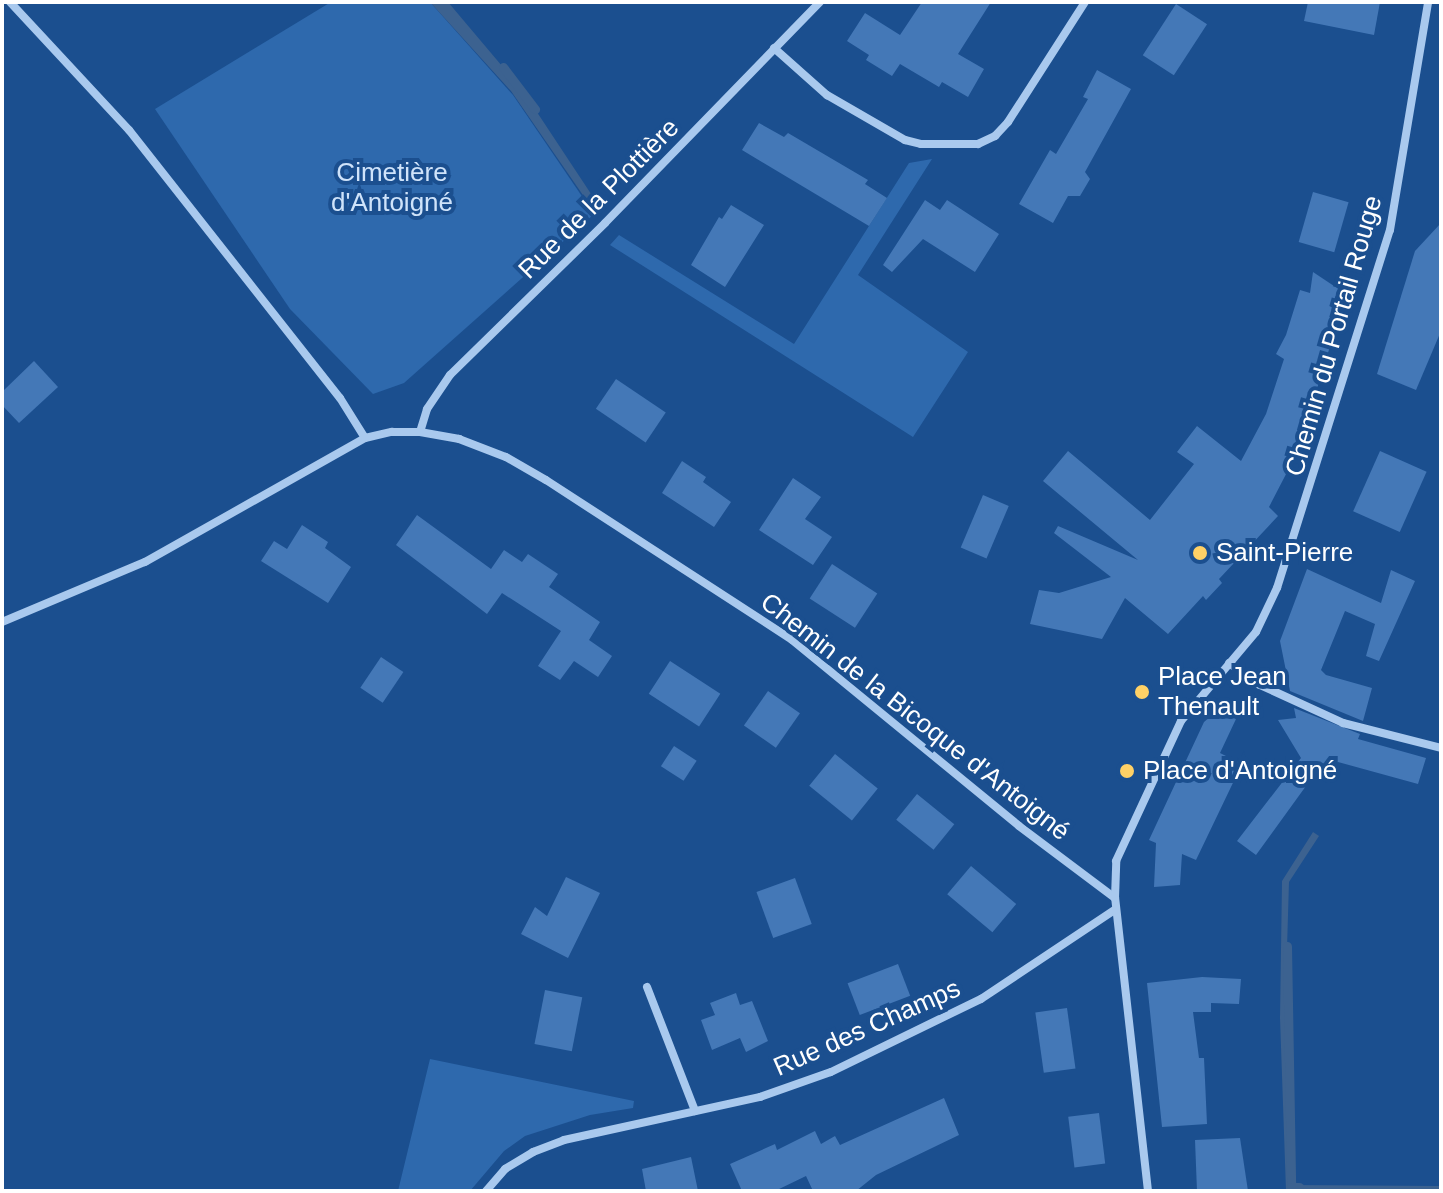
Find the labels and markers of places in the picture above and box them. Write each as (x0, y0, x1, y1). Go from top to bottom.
place label: Saint-Pierre (1216, 537, 1353, 569)
marker: Saint-Pierre (1191, 544, 1209, 562)
place label: Place Jean Thenault (1158, 661, 1287, 722)
marker: Place Jean Thenault (1133, 683, 1151, 701)
place label: Place d'Antoigné (1143, 755, 1337, 787)
marker: Place d'Antoigné (1118, 762, 1136, 780)

